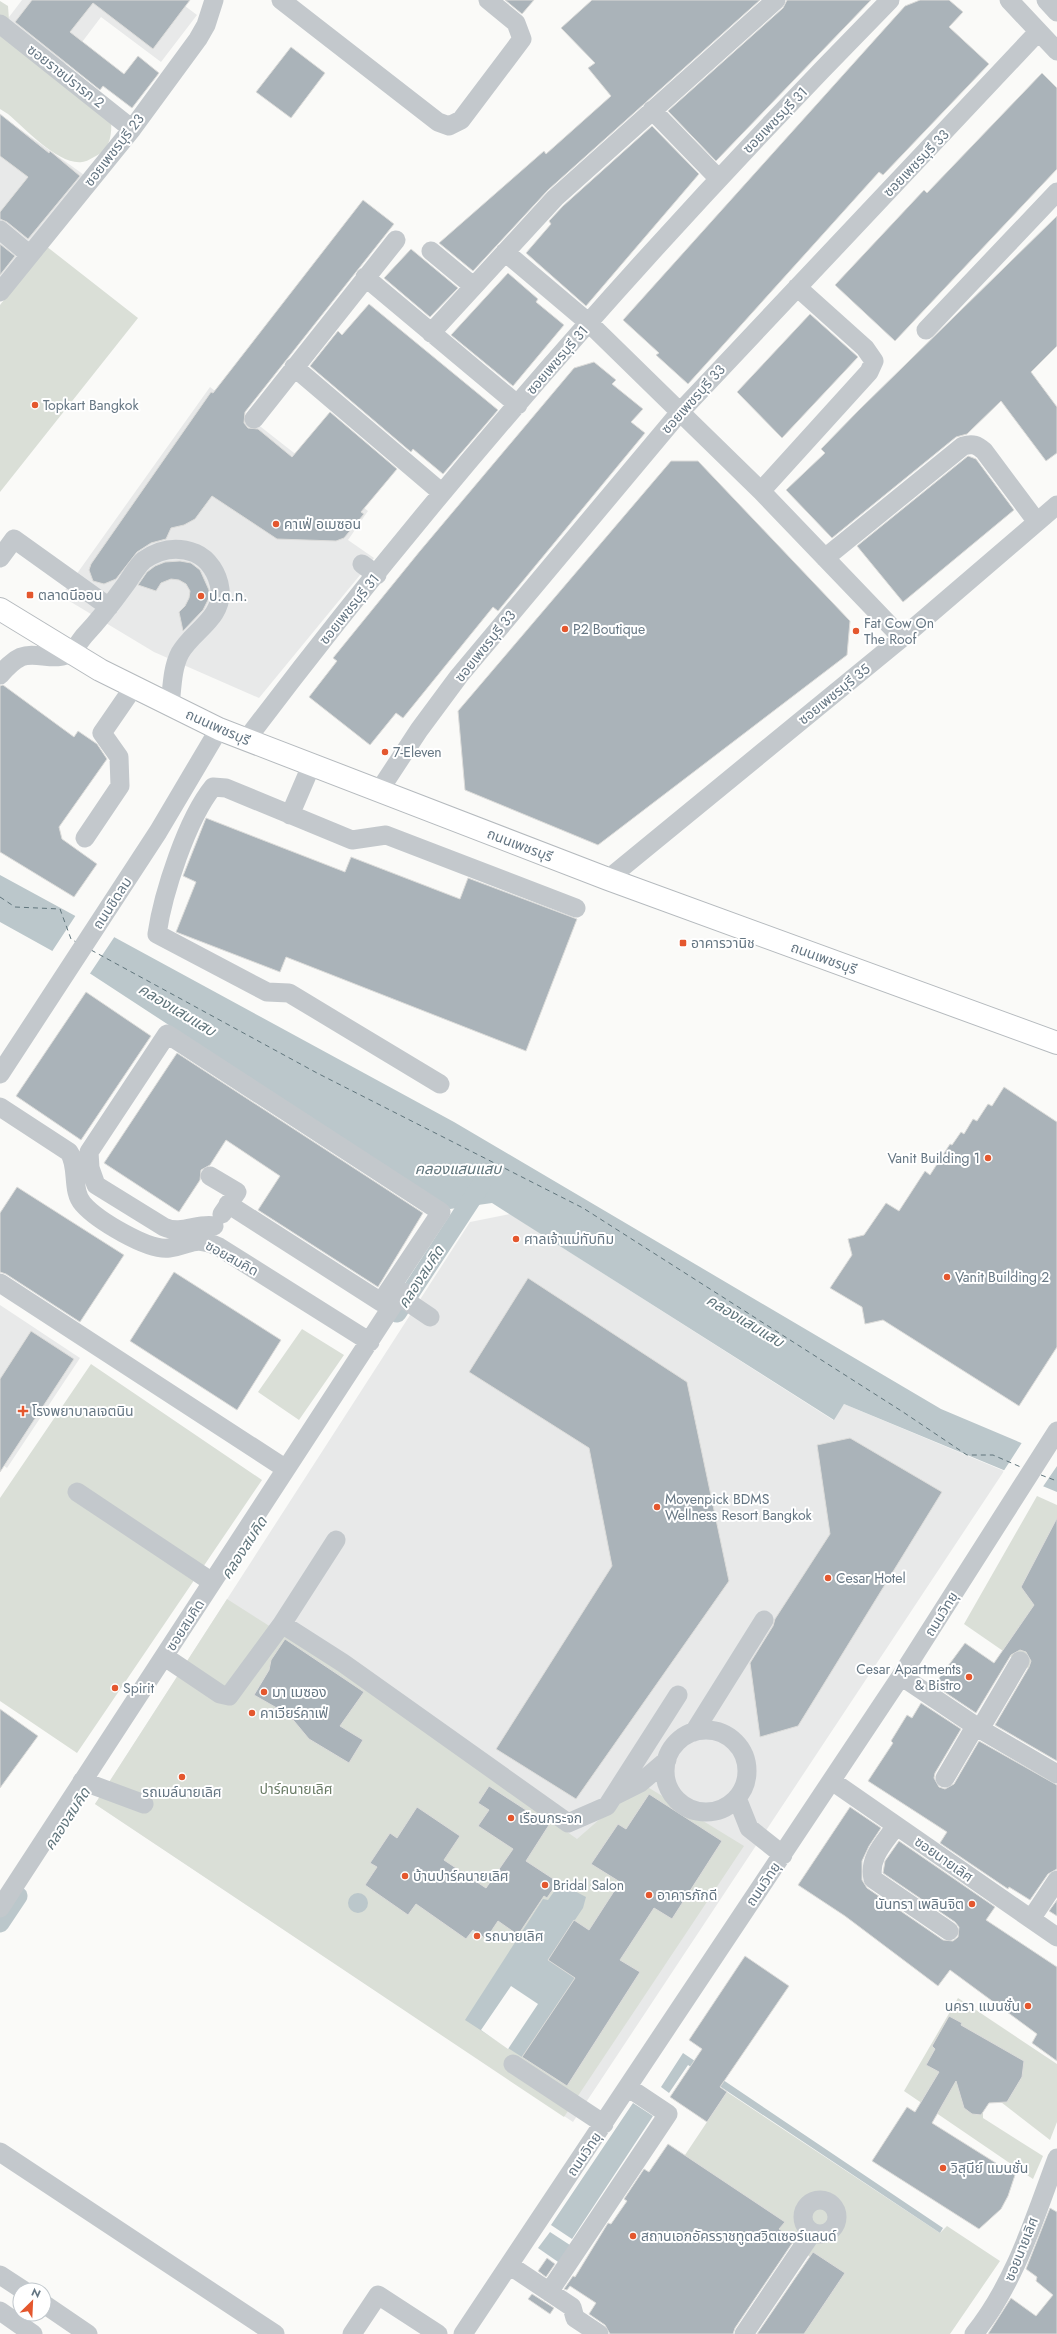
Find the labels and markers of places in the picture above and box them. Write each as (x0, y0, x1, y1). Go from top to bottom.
place label: Topkart Bangkok (43, 395, 139, 415)
marker: Topkart Bangkok (30, 400, 40, 410)
place label: คาเฟ่ อเมซอน (284, 514, 361, 534)
marker: คาเฟ่ อเมซอน (271, 519, 281, 529)
place label: ตลาดนีออน (38, 585, 102, 605)
place label: ป.ต.ท. (209, 586, 248, 606)
marker: ตลาดนีออน (25, 590, 35, 600)
marker: ป.ต.ท. (196, 591, 206, 601)
place label: Fat Cow On The Roof (864, 613, 934, 649)
place label: P2 Boutique (573, 619, 645, 639)
marker: P2 Boutique (560, 624, 570, 634)
marker: Fat Cow On The Roof (851, 626, 861, 636)
place label: 7-Eleven (393, 742, 442, 762)
marker: 7-Eleven (380, 747, 390, 757)
place label: อาคารวานิช (691, 933, 755, 953)
marker: อาคารวานิช (678, 938, 688, 948)
place label: Vanit Building 1 (887, 1148, 980, 1168)
marker: Vanit Building 1 (983, 1153, 993, 1163)
place label: ศาลเจ้าแม่ทับทิม (524, 1229, 614, 1249)
marker: ศาลเจ้าแม่ทับทิม (511, 1234, 521, 1244)
place label: Vanit Building 2 (955, 1267, 1049, 1287)
marker: Vanit Building 2 (942, 1272, 952, 1282)
place label: โรงพยาบาลเจตนิน (32, 1401, 134, 1421)
marker: โรงพยาบาลเจตนิน (17, 1405, 29, 1417)
place label: Movenpick BDMS Wellness Resort Bangkok (665, 1489, 813, 1525)
marker: Movenpick BDMS Wellness Resort Bangkok (652, 1502, 662, 1512)
place label: Cesar Hotel (836, 1568, 906, 1588)
marker: Cesar Hotel (823, 1573, 833, 1583)
place label: Cesar Apartments & Bistro (856, 1659, 961, 1695)
marker: Cesar Apartments & Bistro (964, 1672, 974, 1682)
place label: Spirit (123, 1678, 155, 1698)
place label: มา เมซอง (272, 1682, 327, 1702)
marker: Spirit (110, 1683, 120, 1693)
marker: มา เมซอง (259, 1687, 269, 1697)
place label: คาเวียร์คาเฟ่ (260, 1703, 328, 1723)
marker: คาเวียร์คาเฟ่ (247, 1708, 257, 1718)
marker: รถเมล์นายเลิศ (177, 1772, 187, 1782)
place label: รถเมล์นายเลิศ (142, 1782, 222, 1802)
place label: เรือนกระจก (519, 1808, 582, 1828)
marker: เรือนกระจก (506, 1813, 516, 1823)
place label: บ้านปาร์คนายเลิศ (413, 1866, 509, 1886)
marker: บ้านปาร์คนายเลิศ (400, 1871, 410, 1881)
place label: Bridal Salon (553, 1875, 624, 1895)
marker: Bridal Salon (540, 1880, 550, 1890)
place label: อาคารภักดี (657, 1885, 717, 1905)
marker: อาคารภักดี (644, 1890, 654, 1900)
place label: นันทรา เพลินจิต (875, 1894, 964, 1914)
marker: นันทรา เพลินจิต (967, 1899, 977, 1909)
place label: รถนายเลิศ (485, 1926, 544, 1946)
marker: รถนายเลิศ (472, 1931, 482, 1941)
place label: นครา แมนชั่น (945, 1996, 1020, 2016)
marker: นครา แมนชั่น (1023, 2001, 1033, 2011)
place label: วิสุนีย์ แมนชั่น (950, 2158, 1028, 2178)
marker: วิสุนีย์ แมนชั่น (938, 2163, 948, 2173)
place label: สถานเอกอัครราชทูตสวิตเซอร์แลนด์ (641, 2226, 837, 2246)
marker: สถานเอกอัครราชทูตสวิตเซอร์แลนด์ (628, 2231, 638, 2241)

